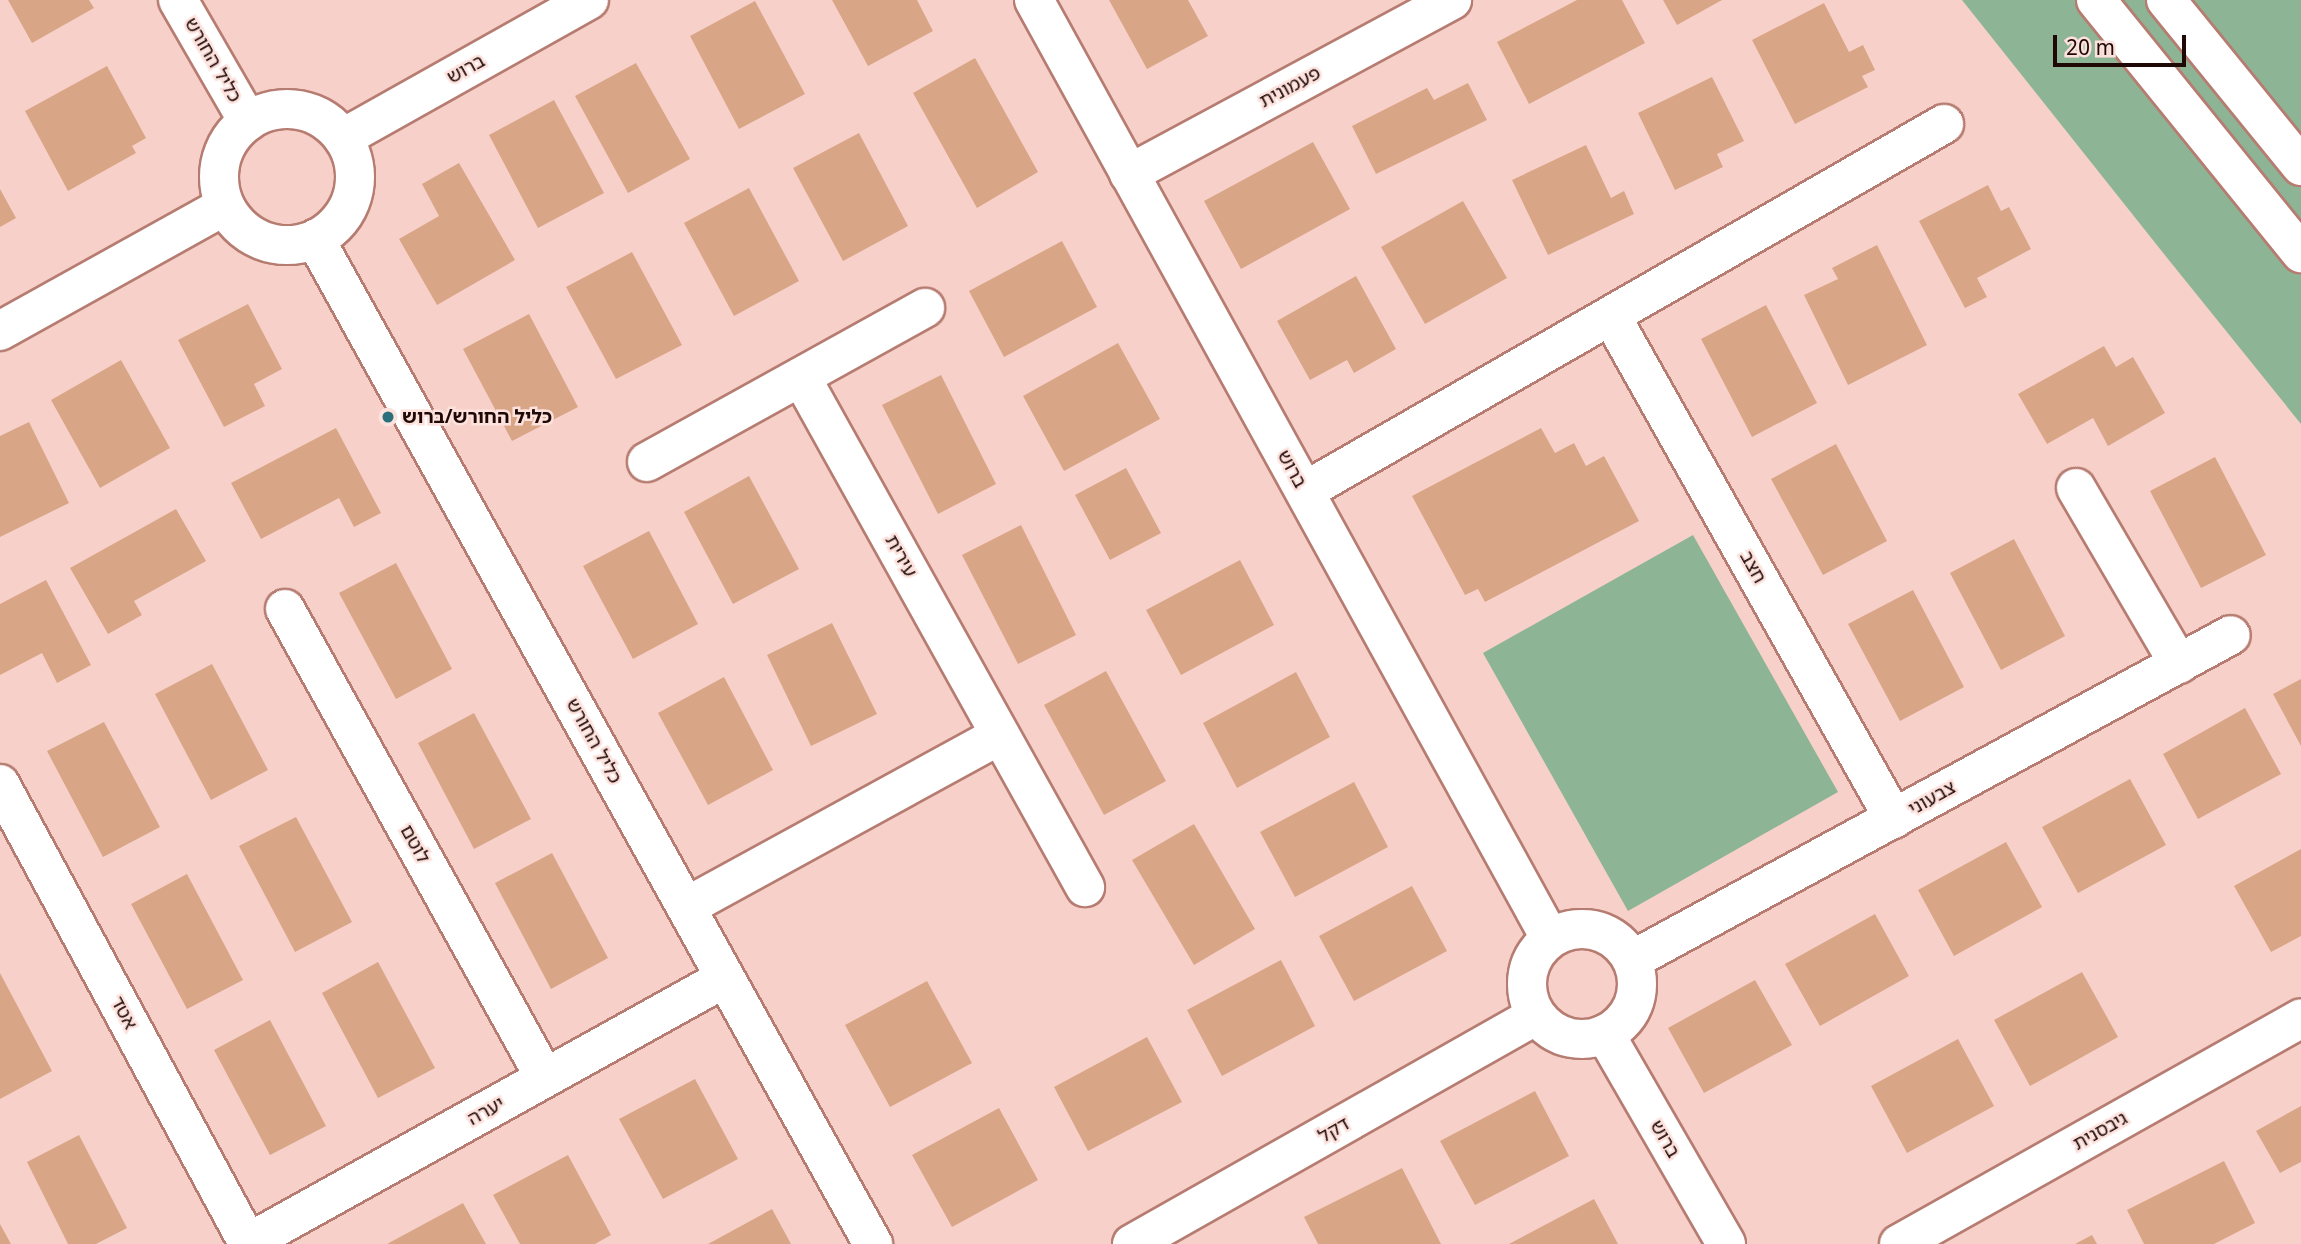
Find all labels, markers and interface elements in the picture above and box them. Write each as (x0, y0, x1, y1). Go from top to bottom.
street label: כליל החורש (180, 14, 246, 106)
scale bar (2056, 21, 2189, 65)
text: 20 m (2066, 33, 2115, 61)
street label: ברוש (443, 49, 489, 89)
street label: פעמונית (1255, 61, 1325, 113)
place label: כליל החורש/ברוש (402, 406, 552, 428)
marker: כליל החורש/ברוש (380, 409, 396, 425)
street label: ברוש (1272, 446, 1312, 492)
street label: עירית (880, 531, 922, 581)
street label: חצב (1735, 547, 1771, 587)
street label: כליל החורש (561, 694, 627, 788)
street label: צבעוני (1904, 776, 1960, 820)
street label: לוטם (395, 821, 435, 867)
street label: אטד (106, 993, 142, 1033)
street label: יערה (464, 1092, 508, 1130)
street label: גיבסנית (2069, 1107, 2131, 1155)
street label: דקל (1314, 1112, 1354, 1148)
street label: ברוש (1645, 1116, 1685, 1162)

